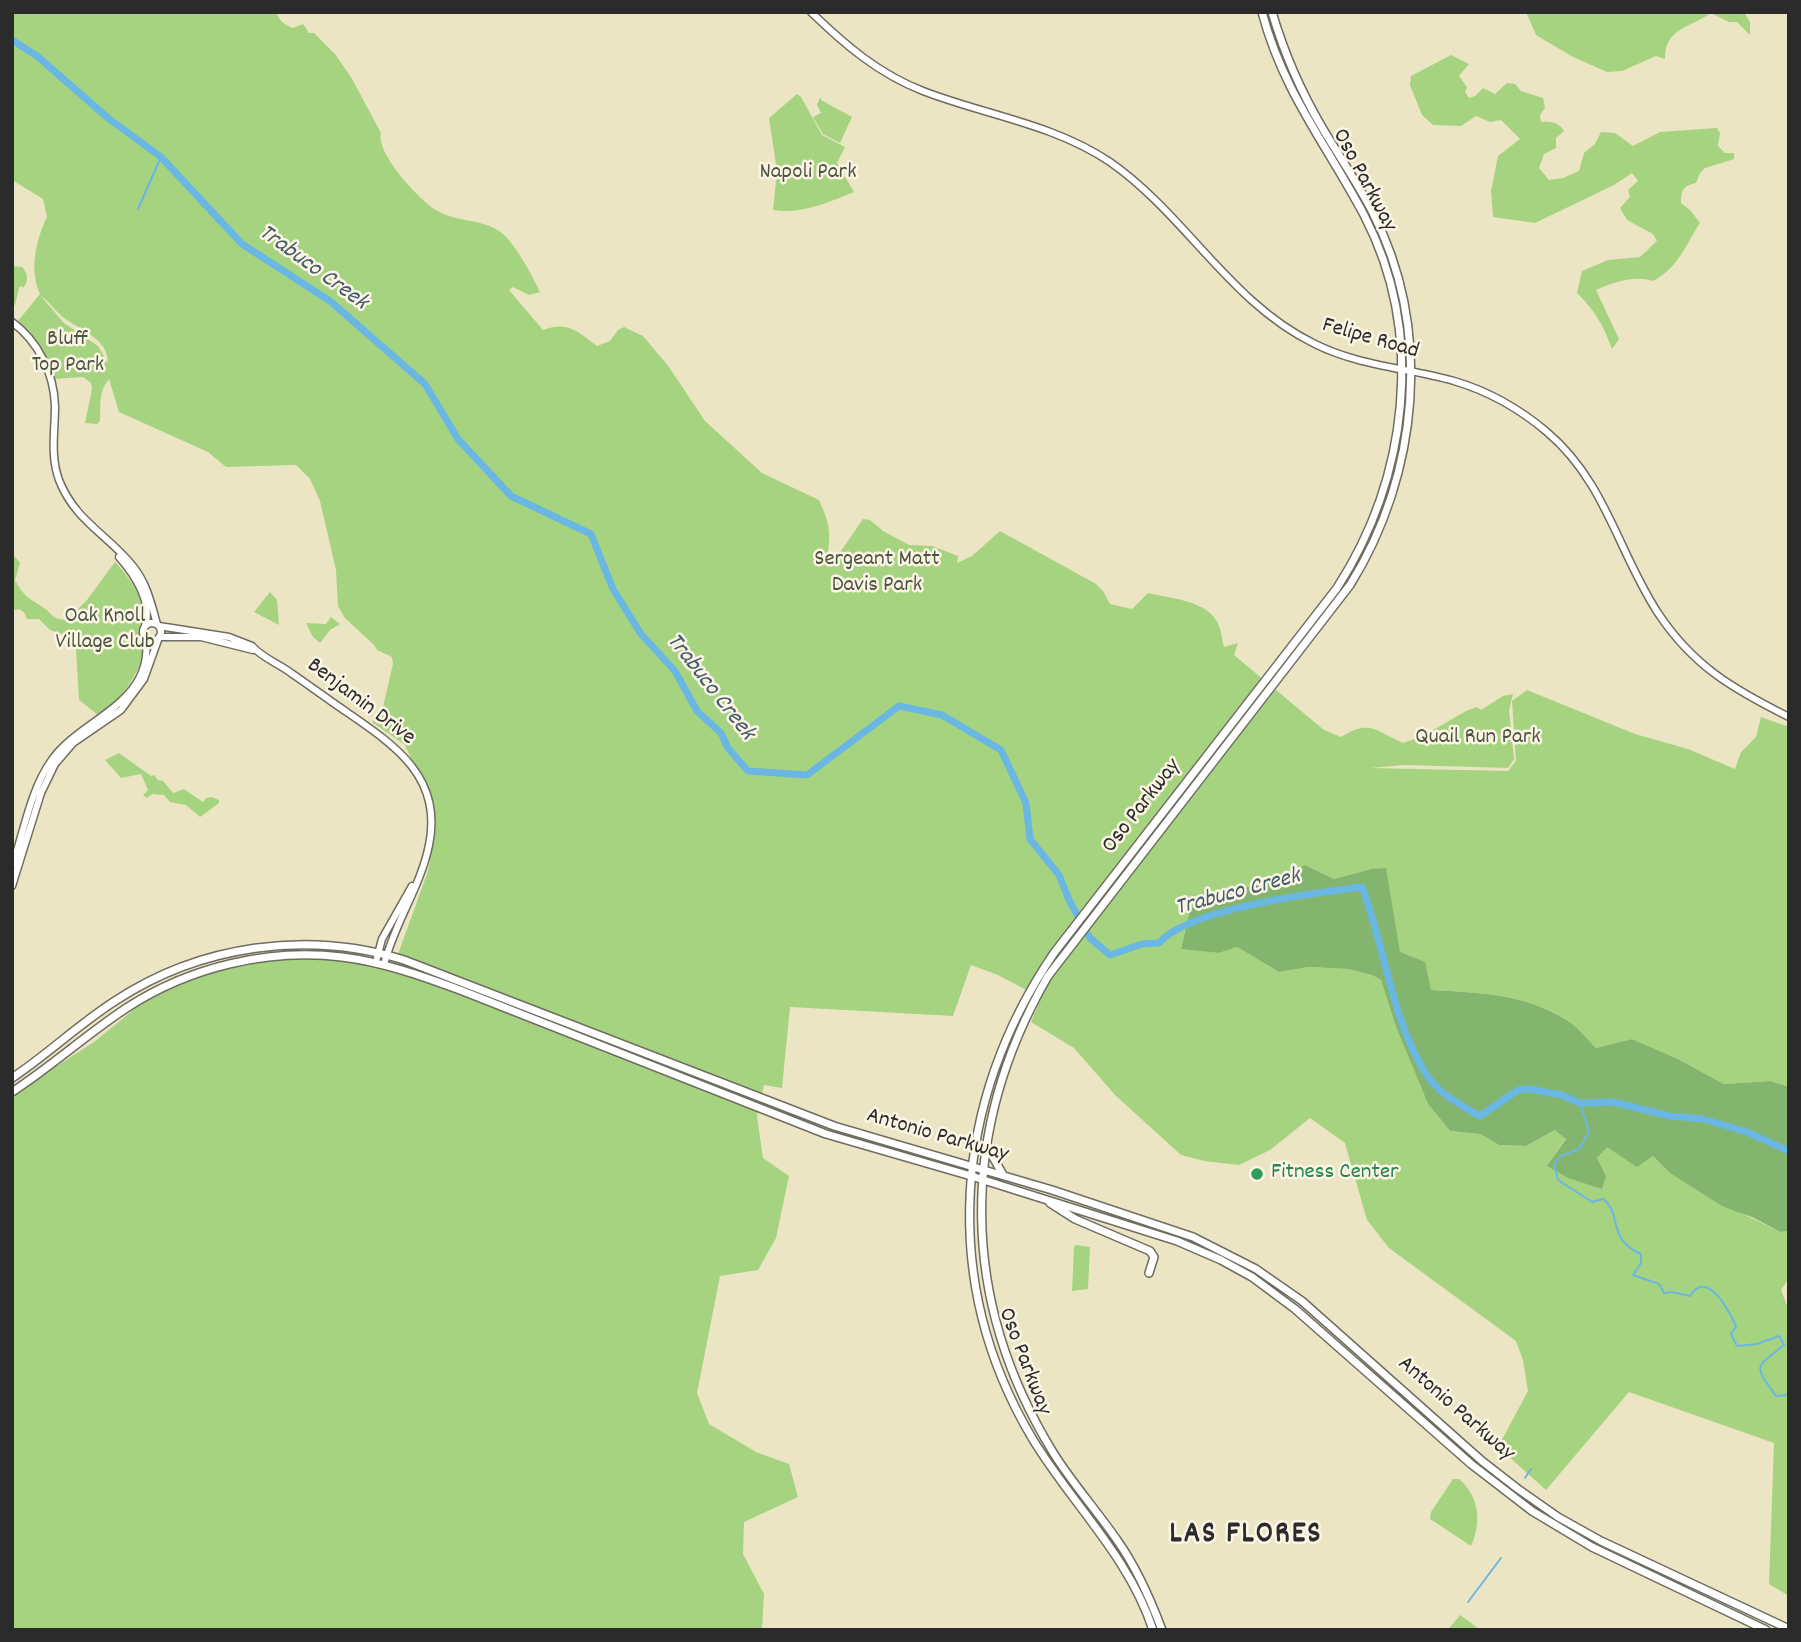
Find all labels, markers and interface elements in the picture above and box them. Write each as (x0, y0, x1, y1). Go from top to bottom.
street label: Oso Parkway (1324, 125, 1402, 237)
park label: Napoli Park (759, 160, 857, 188)
water label: Trabuco Creek (252, 220, 372, 318)
street label: Felipe Road (1319, 313, 1421, 367)
park label: Bluff Top Park (32, 327, 104, 381)
park label: Sergeant Matt Davis Park (814, 547, 940, 601)
park label: Oak Knoll Village Club (55, 604, 155, 658)
water label: Trabuco Creek (658, 629, 760, 747)
street label: Benjamin Drive (300, 653, 420, 753)
park label: Quail Run Park (1415, 725, 1541, 753)
street label: Oso Parkway (1097, 754, 1189, 860)
water label: Trabuco Creek (1172, 864, 1304, 924)
street label: Antonio Parkway (863, 1104, 1011, 1170)
place label: Fitness Center (1271, 1160, 1399, 1188)
marker: Fitness Center (1249, 1166, 1265, 1182)
street label: Oso Parkway (990, 1305, 1056, 1419)
street label: Antonio Parkway (1391, 1352, 1519, 1468)
district label: LAS FLORES (1171, 1519, 1321, 1555)

